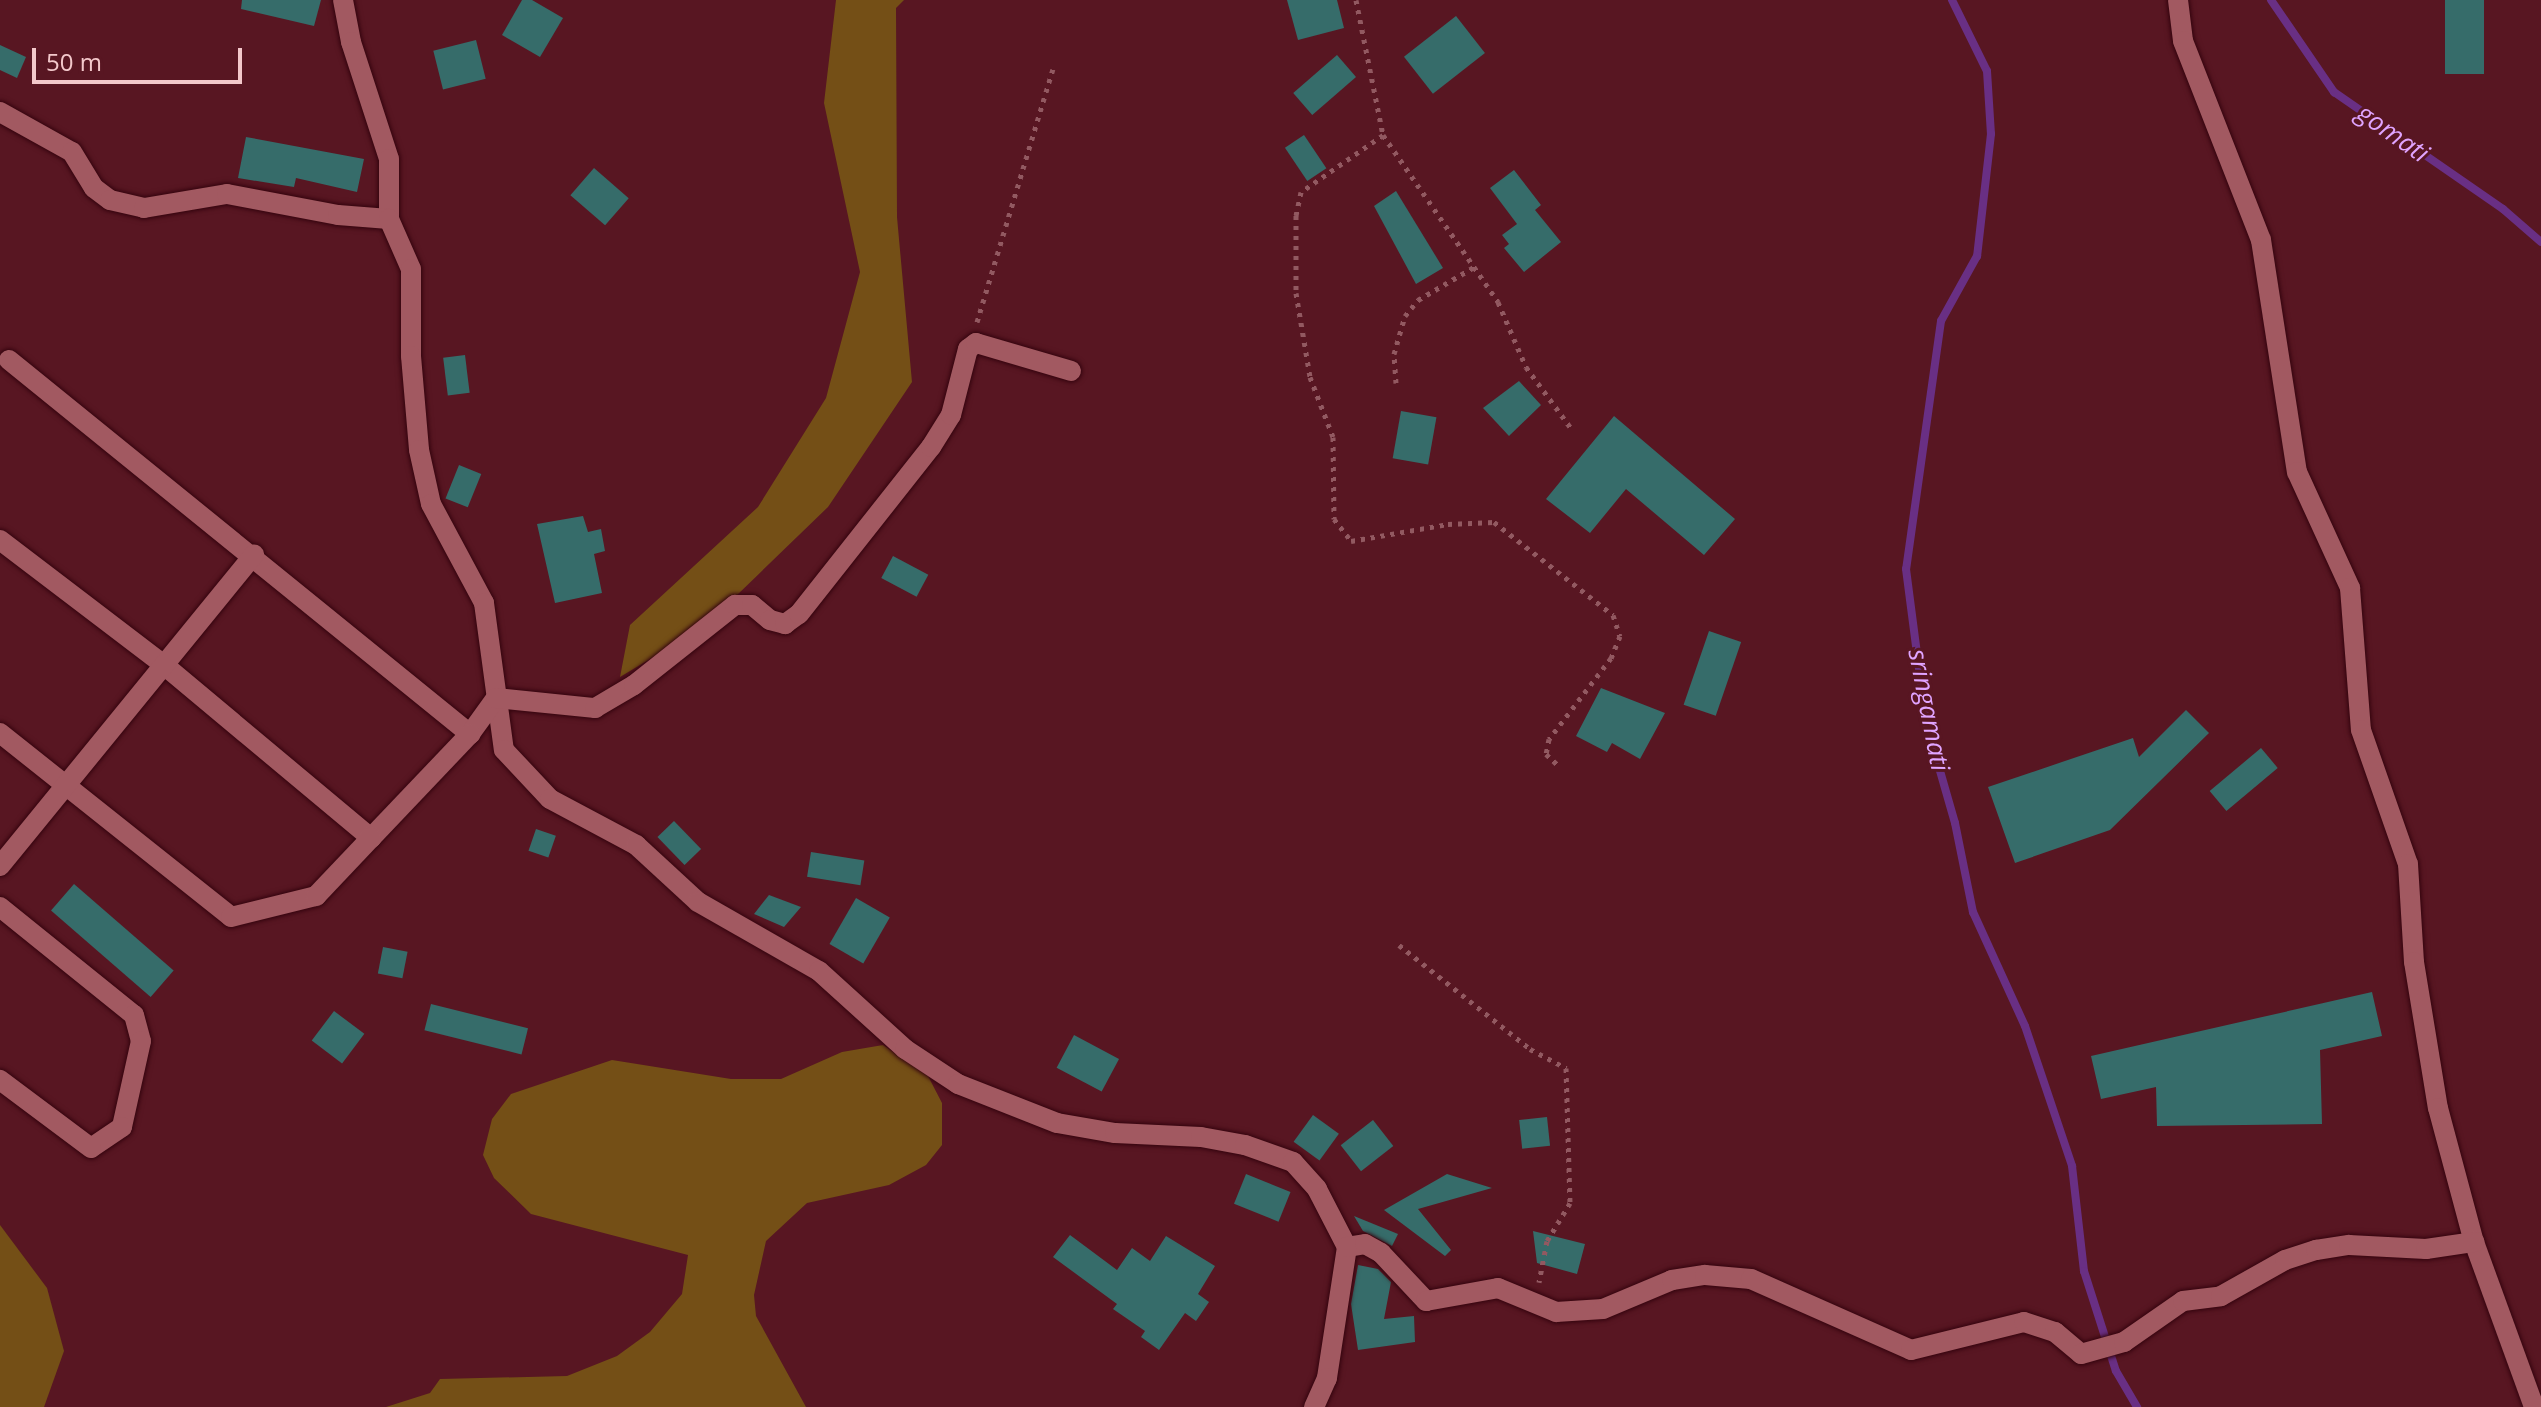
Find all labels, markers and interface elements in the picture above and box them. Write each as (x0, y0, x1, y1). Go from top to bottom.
scale bar (36, 32, 246, 82)
text: 50 m (46, 45, 102, 78)
water label: gomati (2351, 97, 2435, 169)
water label: sringamati (1902, 646, 1956, 774)

